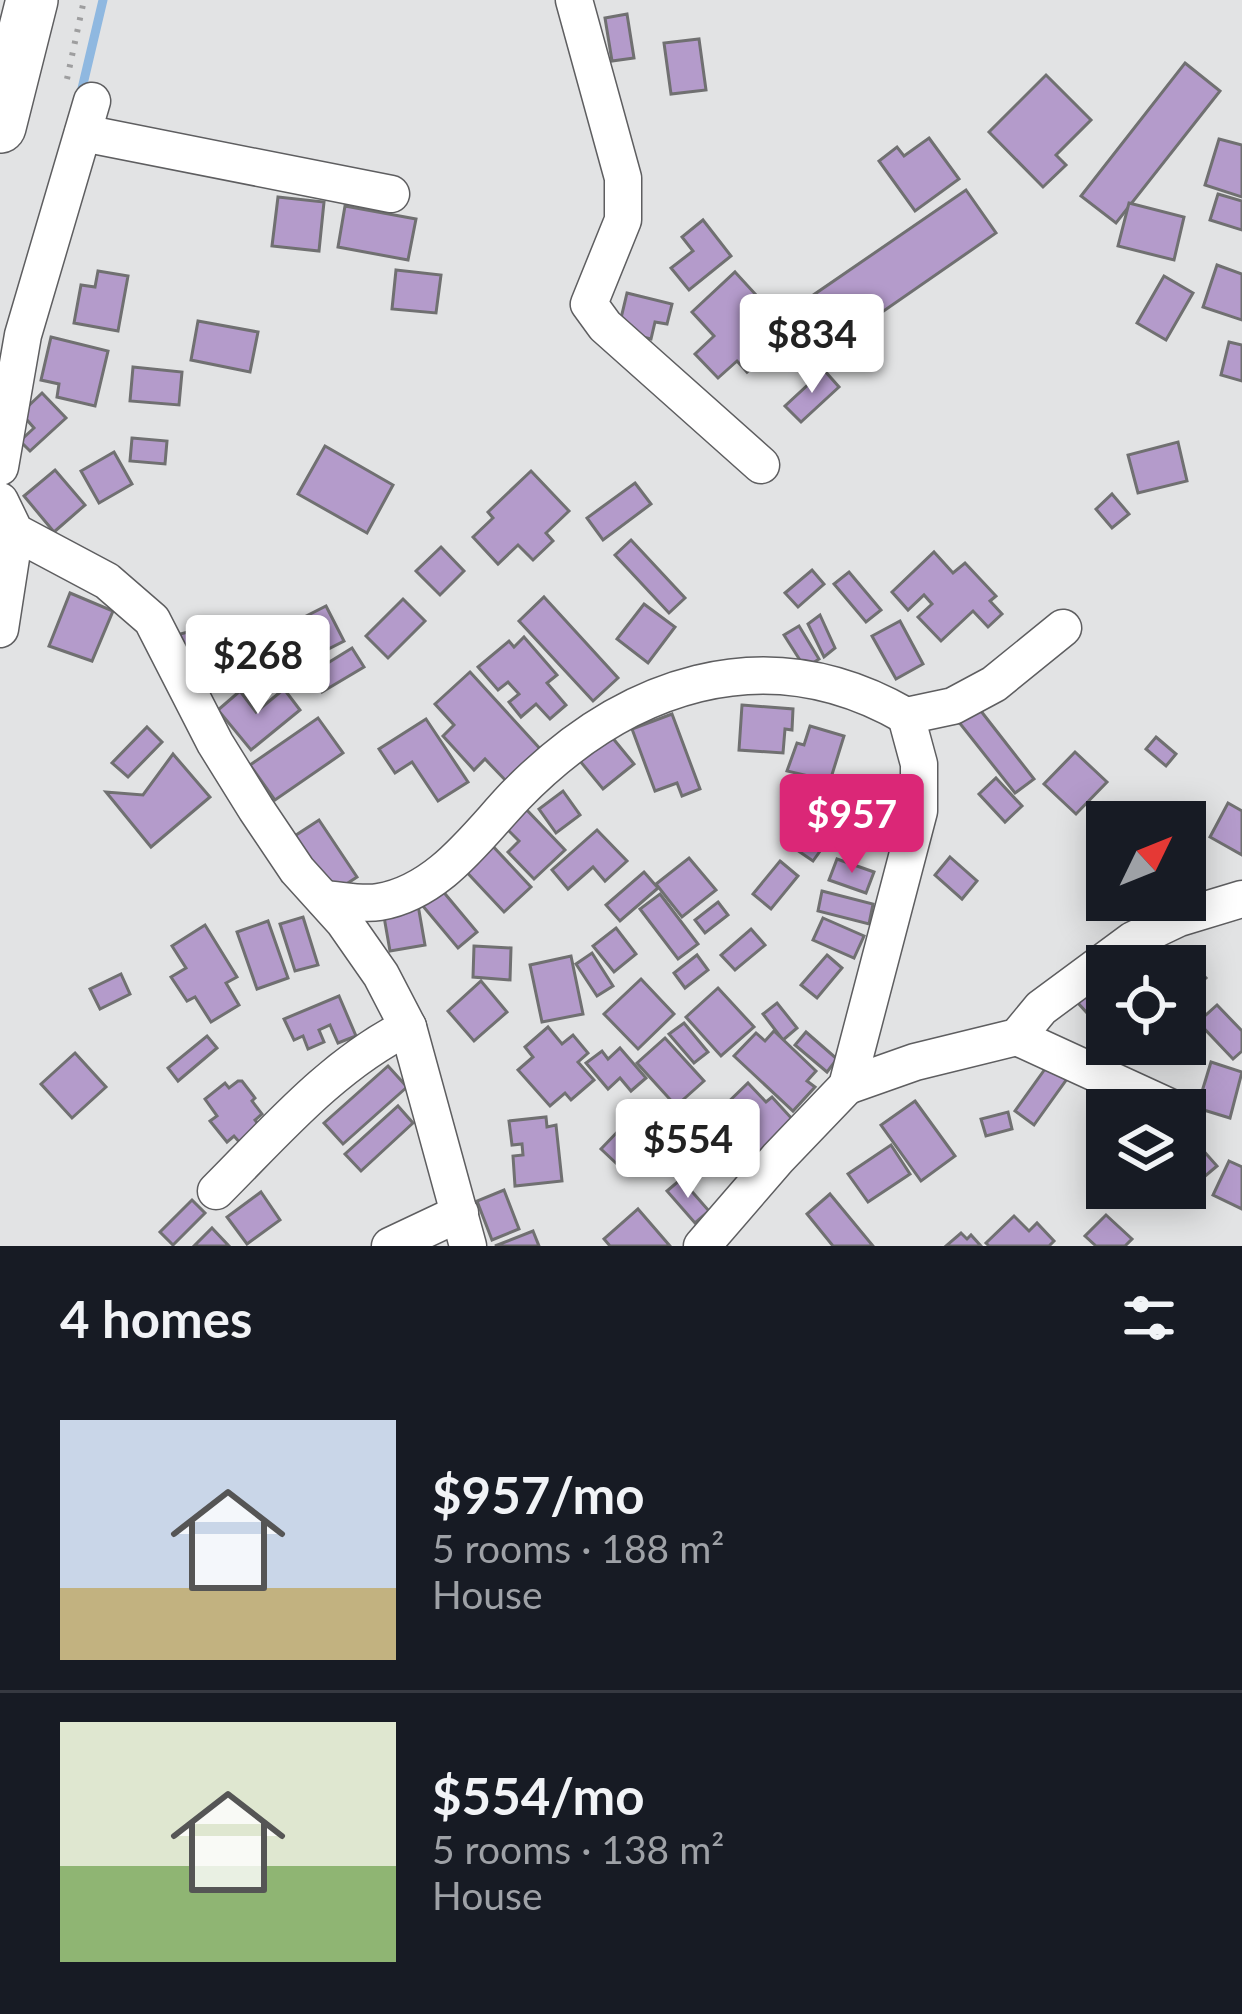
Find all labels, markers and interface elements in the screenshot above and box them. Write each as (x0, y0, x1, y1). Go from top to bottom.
pin: $834 (741, 294, 883, 396)
text: $834 (767, 310, 857, 356)
pin: $268 (187, 615, 329, 717)
text: $268 (213, 631, 303, 677)
pin: $957 (781, 774, 923, 876)
text: $957 (807, 790, 897, 836)
north arrow (1086, 801, 1206, 921)
map controls (1086, 801, 1206, 1209)
button: locate (1086, 945, 1206, 1065)
button: layers (1086, 1089, 1206, 1209)
pin: $554 (617, 1099, 759, 1201)
text: $554 (643, 1115, 733, 1161)
icon: filters (1116, 1285, 1182, 1351)
text: 4 homes (60, 1288, 252, 1349)
text: $957/mo (432, 1464, 645, 1525)
icon: home (156, 1468, 300, 1612)
text: 5 rooms · 188 m² (432, 1525, 724, 1571)
text: House (432, 1571, 543, 1617)
text: $554/mo (432, 1765, 645, 1826)
icon: home (156, 1770, 300, 1914)
text: 5 rooms · 138 m² (432, 1826, 724, 1872)
text: House (432, 1872, 543, 1918)

